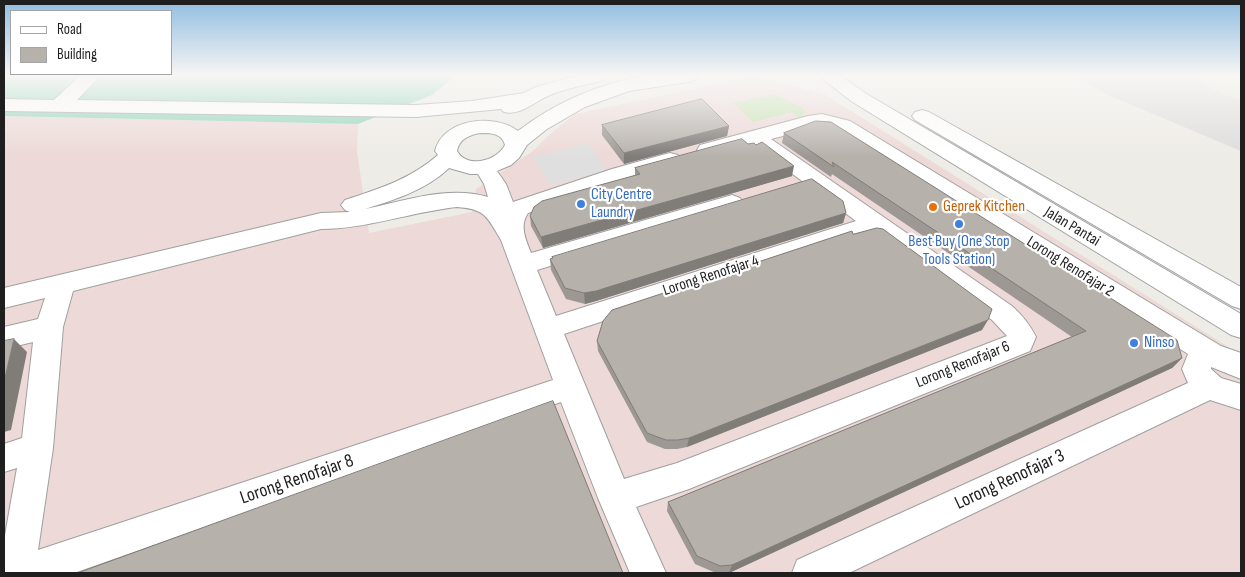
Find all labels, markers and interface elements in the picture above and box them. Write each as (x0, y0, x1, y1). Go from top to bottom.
legend (10, 10, 172, 75)
text: Road (57, 20, 82, 39)
text: Building (57, 45, 97, 64)
place label: City Centre Laundry (591, 185, 652, 223)
place label: Geprek Kitchen (943, 197, 1025, 217)
marker: City Centre Laundry (575, 198, 587, 210)
marker: Geprek Kitchen (927, 201, 939, 213)
street label: Jalan Pantai (1041, 203, 1103, 251)
marker: Best Buy (One Stop Tools Station) (953, 218, 965, 230)
place label: Best Buy (One Stop Tools Station) (908, 232, 1010, 270)
street label: Lorong Renofajar 2 (1023, 232, 1117, 302)
street label: Lorong Renofajar 4 (661, 251, 761, 301)
place label: Ninso (1144, 333, 1174, 353)
street label: Lorong Renofajar 6 (913, 337, 1013, 393)
marker: Ninso (1128, 337, 1140, 349)
street label: Lorong Renofajar 3 (952, 445, 1068, 515)
street label: Lorong Renofajar 8 (237, 450, 357, 510)

